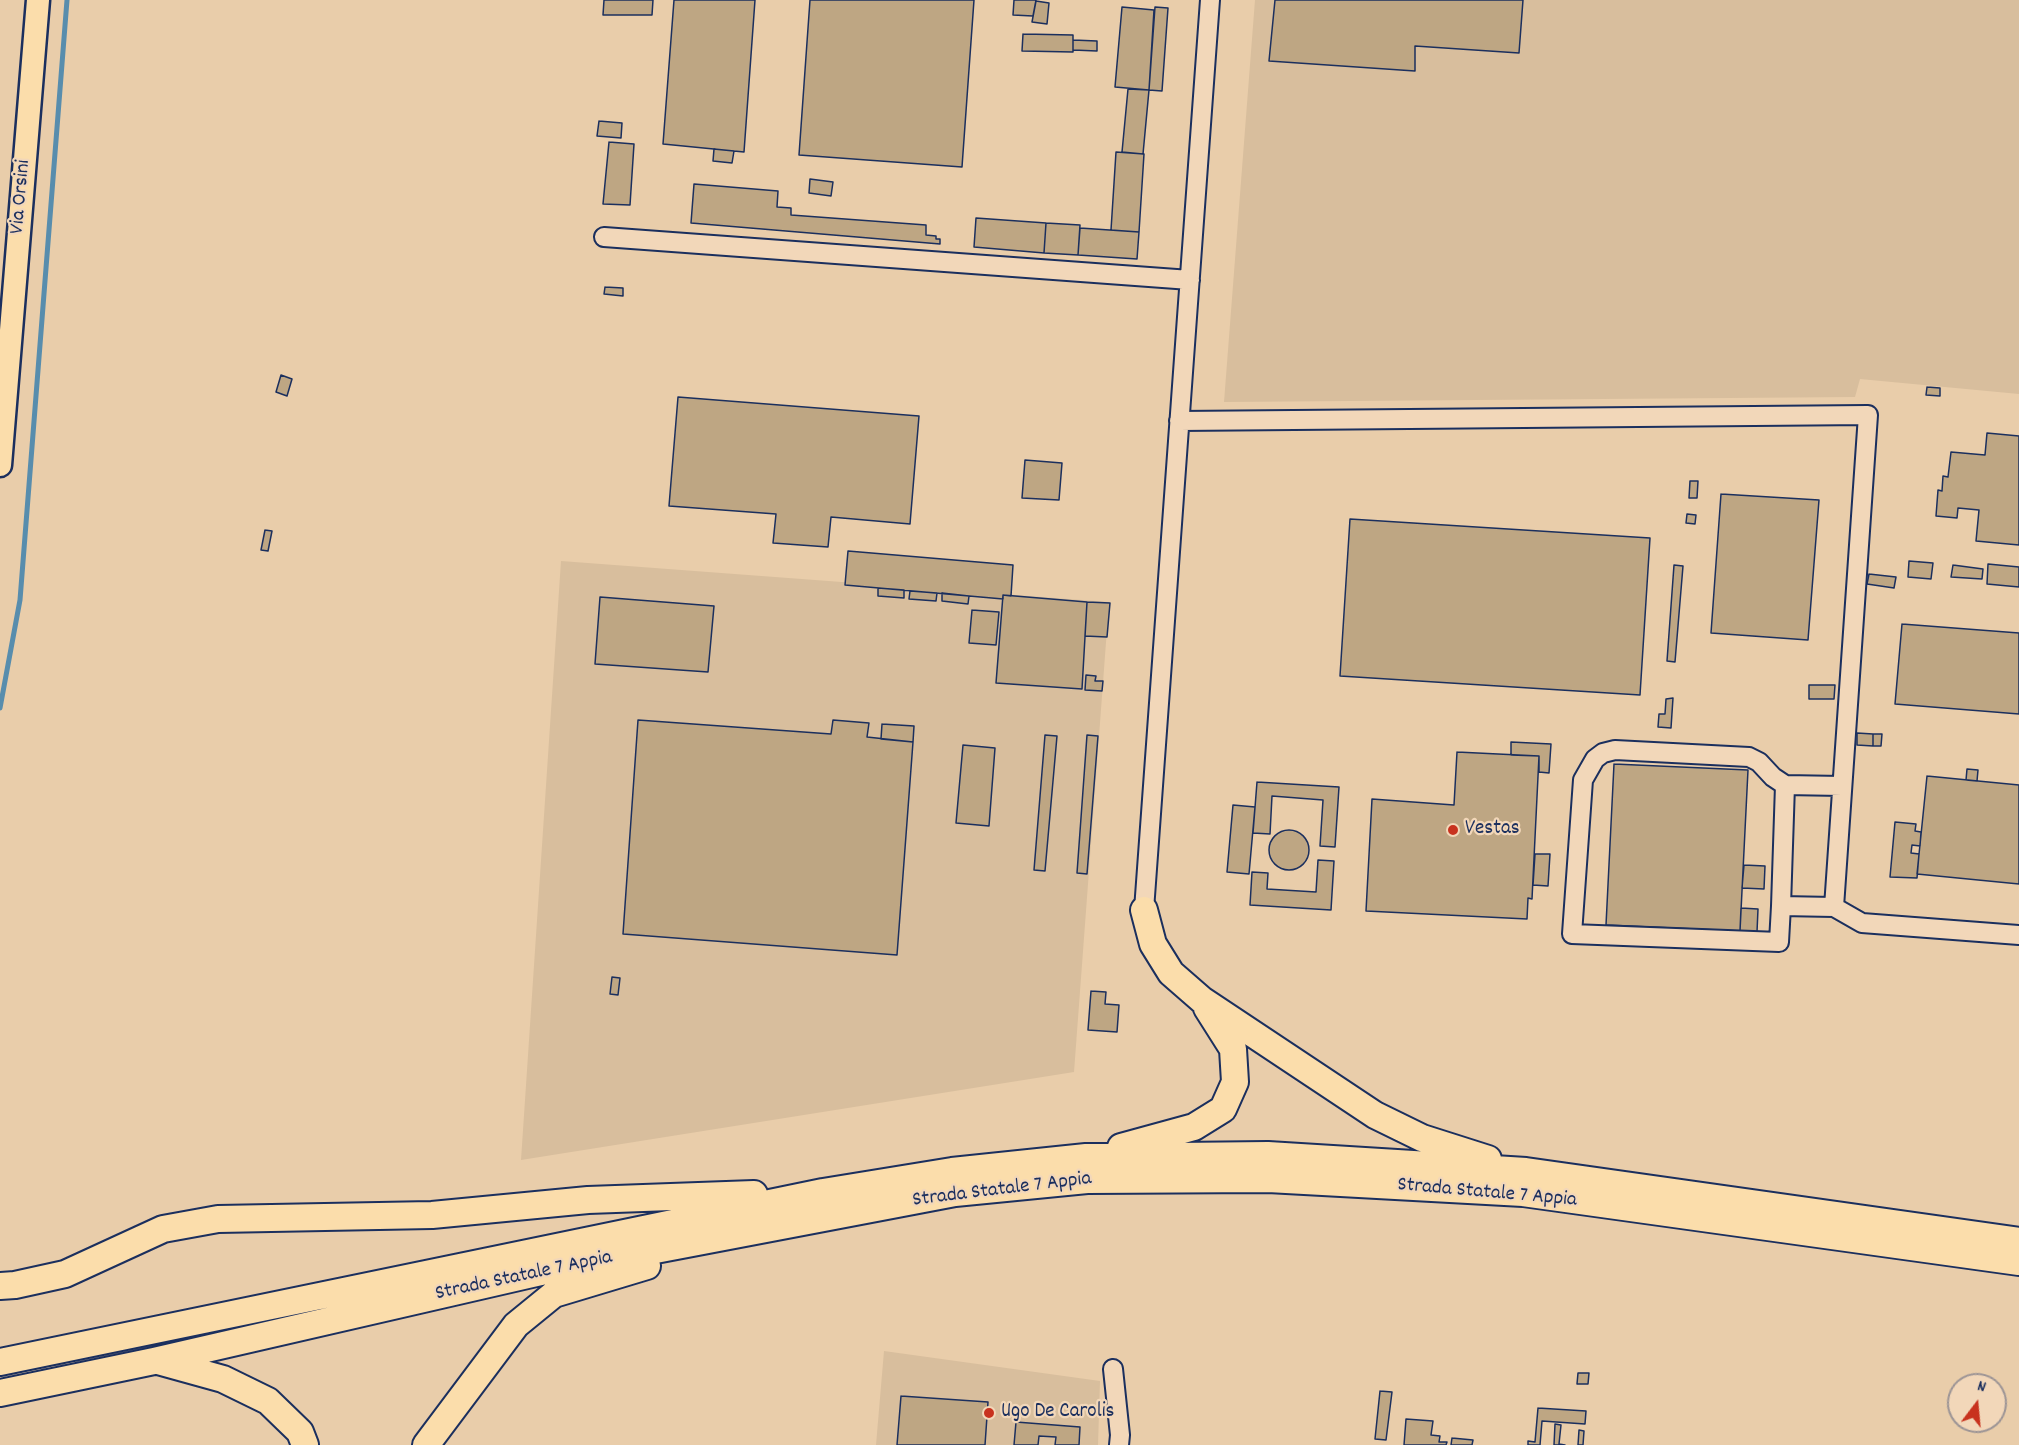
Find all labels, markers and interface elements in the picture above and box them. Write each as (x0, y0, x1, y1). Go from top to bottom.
street label: Via Orsini (6, 159, 38, 235)
place label: Vestas (1465, 817, 1520, 843)
marker: Vestas (1446, 823, 1460, 837)
street label: Strada Statale 7 Appia (911, 1168, 1093, 1214)
street label: Strada Statale 7 Appia (1396, 1174, 1578, 1214)
street label: Strada Statale 7 Appia (433, 1246, 615, 1308)
north arrow (1947, 1373, 2007, 1433)
text: N (1975, 1375, 1989, 1399)
place label: Ugo De Carolis (1001, 1400, 1114, 1426)
marker: Ugo De Carolis (982, 1406, 996, 1420)

